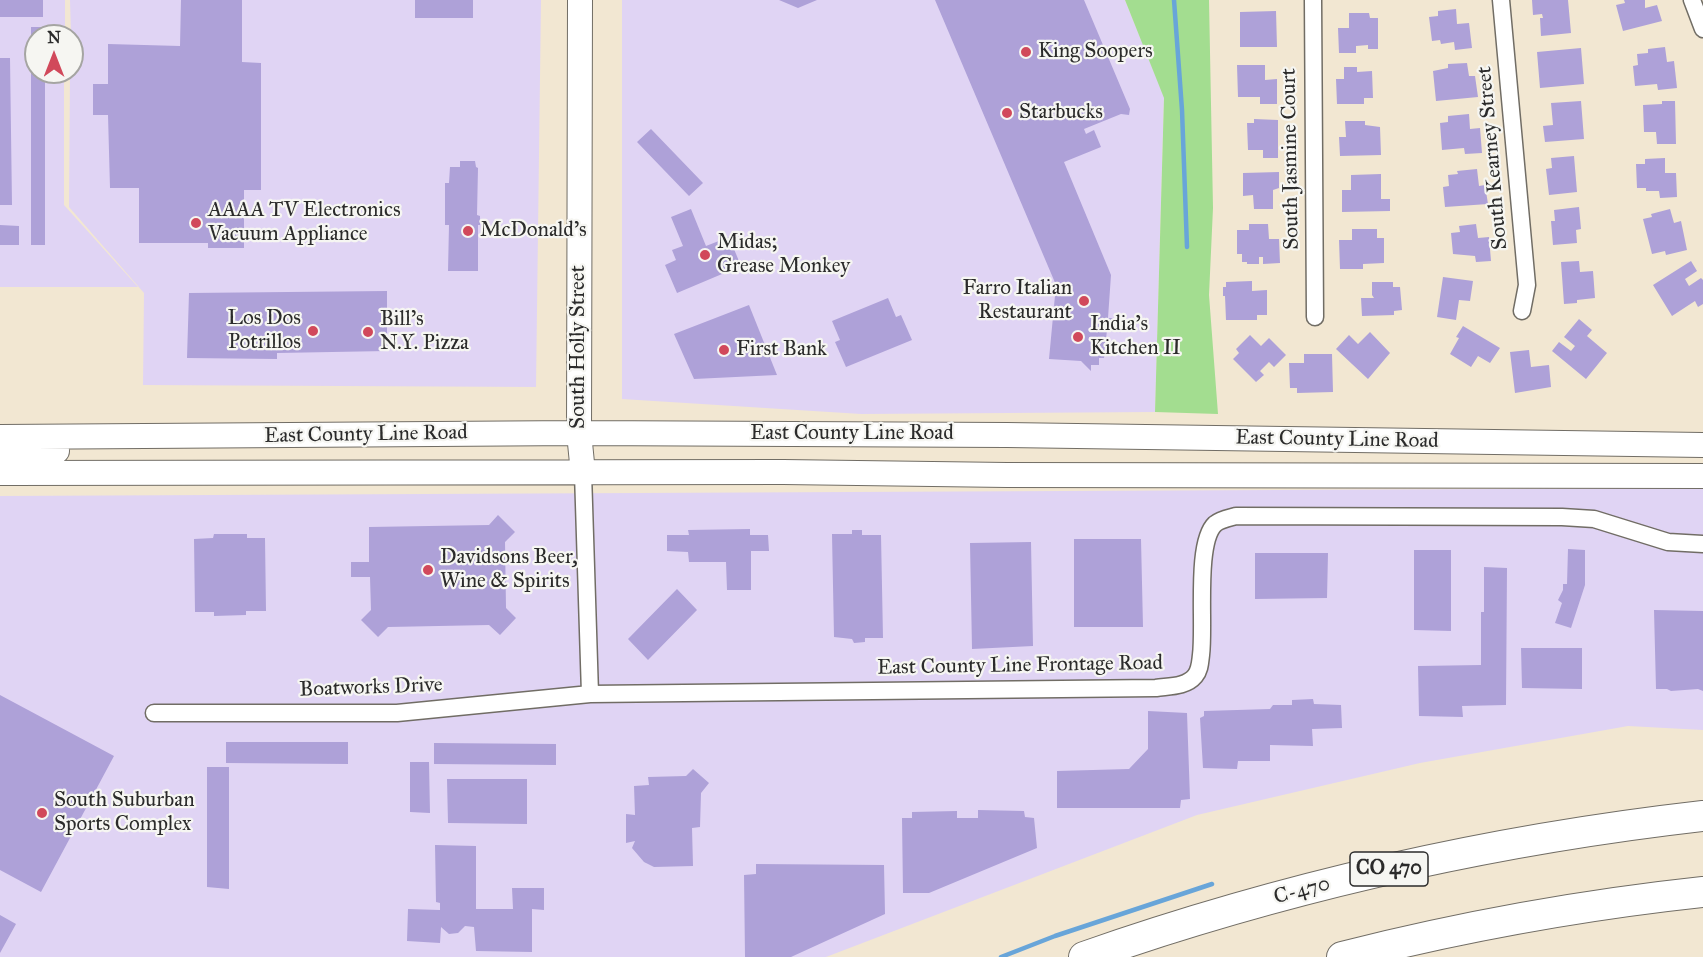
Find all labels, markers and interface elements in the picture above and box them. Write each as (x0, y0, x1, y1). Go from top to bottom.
north arrow (24, 24, 84, 84)
text: N (47, 28, 61, 47)
place label: King Soopers (1038, 39, 1153, 65)
marker: King Soopers (1019, 45, 1033, 59)
street label: South Kearney Street (1472, 65, 1514, 251)
street label: South Jasmine Court (1277, 68, 1305, 250)
place label: Starbucks (1019, 100, 1103, 126)
marker: Starbucks (1000, 106, 1014, 120)
place label: AAAA TV Electronics Vacuum Appliance (208, 198, 401, 248)
marker: AAAA TV Electronics Vacuum Appliance (189, 216, 203, 230)
place label: McDonald's (480, 218, 587, 244)
marker: McDonald's (461, 224, 475, 238)
place label: Midas; Grease Monkey (717, 230, 850, 280)
marker: Midas; Grease Monkey (698, 248, 712, 262)
street label: South Holly Street (566, 265, 592, 429)
place label: Farro Italian Restaurant (962, 276, 1072, 326)
marker: Farro Italian Restaurant (1077, 294, 1091, 308)
place label: Los Dos Potrillos (228, 306, 301, 356)
place label: Bill's N.Y. Pizza (380, 307, 469, 357)
place label: India's Kitchen II (1090, 312, 1181, 362)
marker: Los Dos Potrillos (306, 324, 320, 338)
marker: Bill's N.Y. Pizza (361, 325, 375, 339)
marker: India's Kitchen II (1071, 330, 1085, 344)
place label: First Bank (736, 337, 827, 363)
marker: First Bank (717, 343, 731, 357)
street label: East County Line Road (264, 421, 468, 449)
street label: East County Line Road (750, 421, 954, 447)
street label: East County Line Road (1235, 426, 1439, 454)
place label: Davidsons Beer, Wine & Spirits (440, 545, 578, 595)
marker: Davidsons Beer, Wine & Spirits (421, 563, 435, 577)
street label: East County Line Frontage Road (877, 651, 1163, 681)
street label: Boatworks Drive (299, 673, 443, 703)
place label: South Suburban Sports Complex (54, 788, 195, 838)
marker: South Suburban Sports Complex (35, 806, 49, 820)
road number: CO 470 (1350, 852, 1428, 886)
street label: C-470 (1271, 871, 1333, 911)

